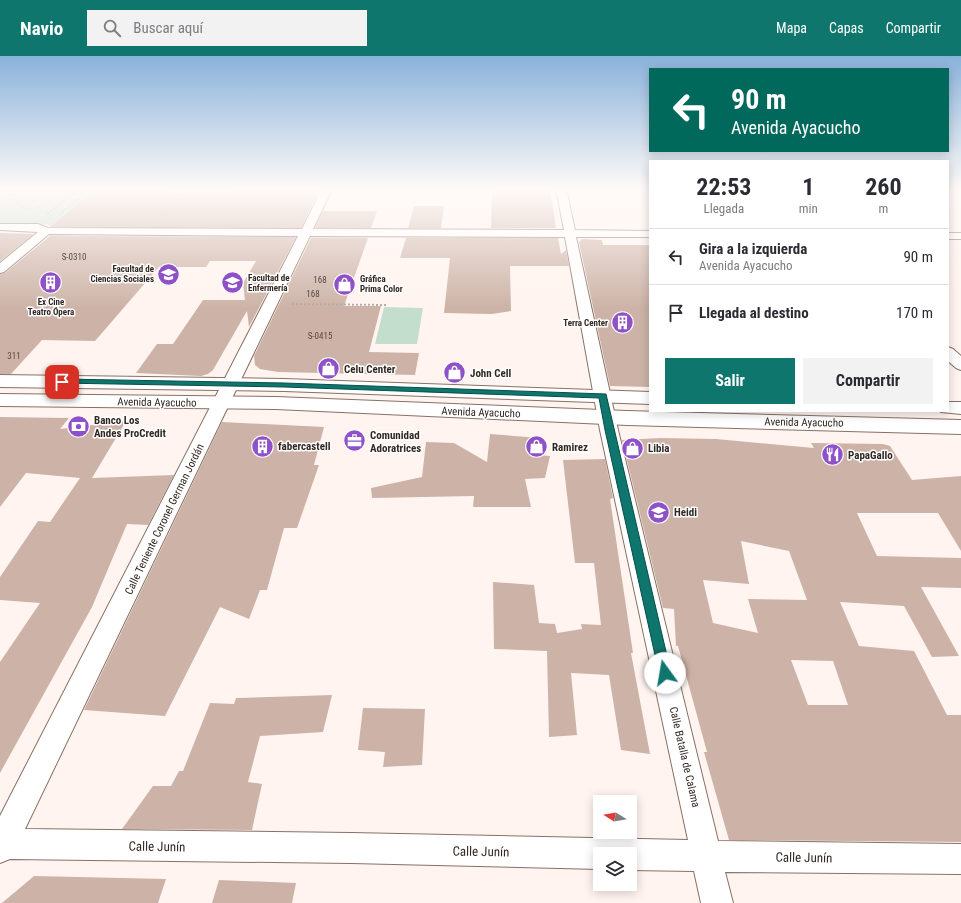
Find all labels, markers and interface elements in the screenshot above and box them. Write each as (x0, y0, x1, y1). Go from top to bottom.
search box (87, 10, 367, 46)
text: Navio (20, 17, 63, 40)
icon: search (101, 17, 123, 39)
text: Buscar aquí (133, 19, 203, 37)
text: Mapa (776, 20, 807, 36)
text: Capas (829, 20, 864, 36)
text: Compartir (886, 20, 941, 36)
text: 90 m (731, 83, 787, 116)
icon: left (665, 84, 717, 136)
text: Avenida Ayacucho (731, 117, 860, 138)
text: 22:53 (696, 173, 751, 201)
text: 1 (802, 173, 814, 201)
text: 260 (865, 173, 902, 201)
text: Llegada (704, 201, 744, 216)
text: min (799, 201, 818, 216)
text: m (879, 201, 888, 216)
text: Gira a la izquierda (699, 240, 807, 258)
icon: left (665, 246, 687, 268)
text: 90 m (903, 248, 933, 266)
house number: S-0310 (62, 252, 86, 262)
text: Avenida Ayacucho (699, 258, 793, 273)
school or university icon: Facultad de Ciencias Sociales (156, 261, 182, 287)
place label: Facultad de Ciencias Sociales (90, 264, 155, 284)
building icon: Ex Cine Teatro Ópera (38, 270, 64, 296)
school or university icon: Facultad de Enfermería (219, 270, 245, 296)
shop icon: Gráfica Prima Color (331, 271, 357, 297)
place label: Facultad de Enfermería (248, 273, 290, 293)
place label: Gráfica Prima Color (360, 274, 403, 294)
house number: 168 (313, 275, 327, 285)
house number: 168 (306, 289, 320, 299)
place label: Ex Cine Teatro Ópera (28, 297, 74, 317)
icon: arrive (665, 302, 687, 324)
text: Llegada al destino (699, 304, 809, 322)
text: 170 m (896, 304, 933, 322)
building icon: Terra Center (610, 310, 636, 336)
place label: Terra Center (563, 318, 608, 328)
house number: S-0415 (308, 331, 333, 341)
house number: 311 (7, 351, 21, 361)
shop icon: Celu Center (316, 356, 342, 382)
button: Salir (665, 358, 795, 404)
button: Compartir (803, 358, 933, 404)
shop icon: John Cell (441, 360, 467, 386)
place label: Celu Center (344, 363, 396, 376)
pin (45, 365, 79, 399)
place label: John Cell (470, 367, 512, 380)
icon: arrive (51, 371, 73, 393)
street label: Avenida Ayacucho (117, 395, 197, 410)
street label: Avenida Ayacucho (441, 405, 521, 420)
bank icon: Banco Los Andes ProCredit (66, 413, 92, 439)
place label: Banco Los Andes ProCredit (94, 414, 166, 440)
street label: Avenida Ayacucho (764, 415, 844, 430)
office icon: Comunidad Adoratrices (342, 428, 368, 454)
place label: Comunidad Adoratrices (370, 429, 421, 455)
building icon: fabercastell (250, 433, 276, 459)
shop icon: Ramirez (524, 434, 550, 460)
shop icon: Libia (619, 435, 645, 461)
place label: fabercastell (278, 440, 331, 453)
place label: Ramirez (552, 441, 588, 454)
street label: Calle Teniente Coronel German Jordán (122, 442, 207, 597)
place label: Libia (648, 442, 669, 455)
restaurant icon: PapaGallo (820, 442, 846, 468)
place label: PapaGallo (848, 449, 893, 462)
school or university icon: Heidi (645, 499, 671, 525)
place label: Heidi (674, 506, 697, 519)
position arrow (644, 652, 686, 694)
street label: Calle Batalla de Calama (667, 706, 702, 809)
north arrow (593, 795, 637, 839)
map controls (593, 795, 637, 891)
street label: Calle Junín (128, 839, 186, 854)
street label: Calle Junín (452, 844, 510, 859)
button: layers (593, 847, 637, 891)
street label: Calle Junín (775, 850, 833, 865)

